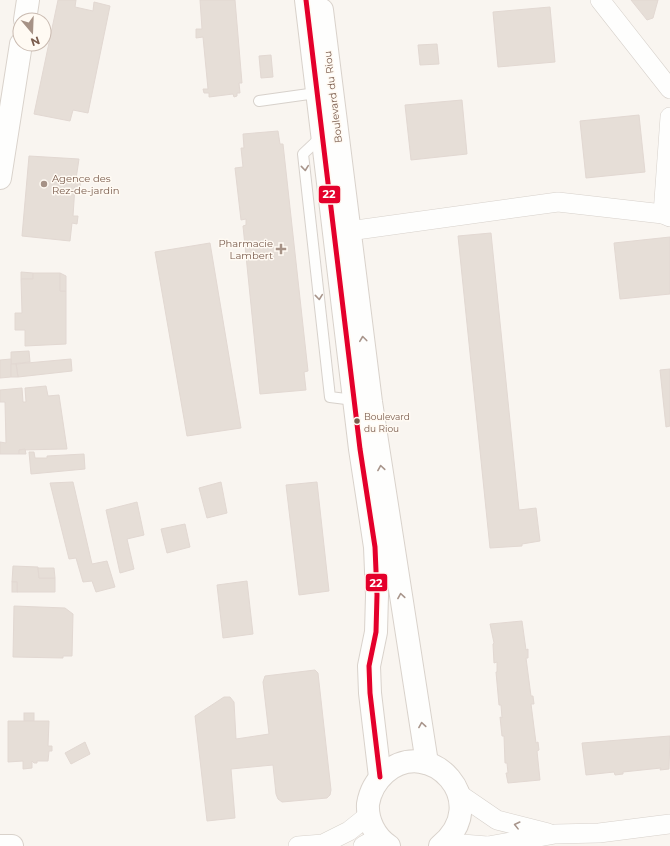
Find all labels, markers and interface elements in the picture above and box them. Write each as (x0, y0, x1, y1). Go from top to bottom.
north arrow (12, 12, 52, 52)
text: N (29, 33, 42, 50)
street label: Boulevard du Riou (321, 50, 345, 144)
one-way arrow (300, 164, 309, 171)
place label: Agence des Rez-de-jardin (52, 172, 120, 197)
marker: Agence des Rez-de-jardin (39, 179, 49, 189)
line badge: 22 (318, 185, 341, 204)
text: 22 (323, 187, 336, 201)
place label: Pharmacie Lambert (218, 237, 273, 262)
marker: Pharmacie Lambert (276, 244, 286, 254)
one-way arrow (314, 294, 323, 300)
one-way arrow (359, 336, 368, 342)
place label: Boulevard du Riou (364, 411, 410, 434)
marker: Boulevard du Riou (352, 416, 362, 426)
one-way arrow (377, 465, 386, 471)
line badge: 22 (365, 573, 388, 592)
text: 22 (370, 576, 383, 590)
one-way arrow (397, 593, 406, 599)
one-way arrow (418, 722, 426, 728)
one-way arrow (514, 822, 521, 830)

